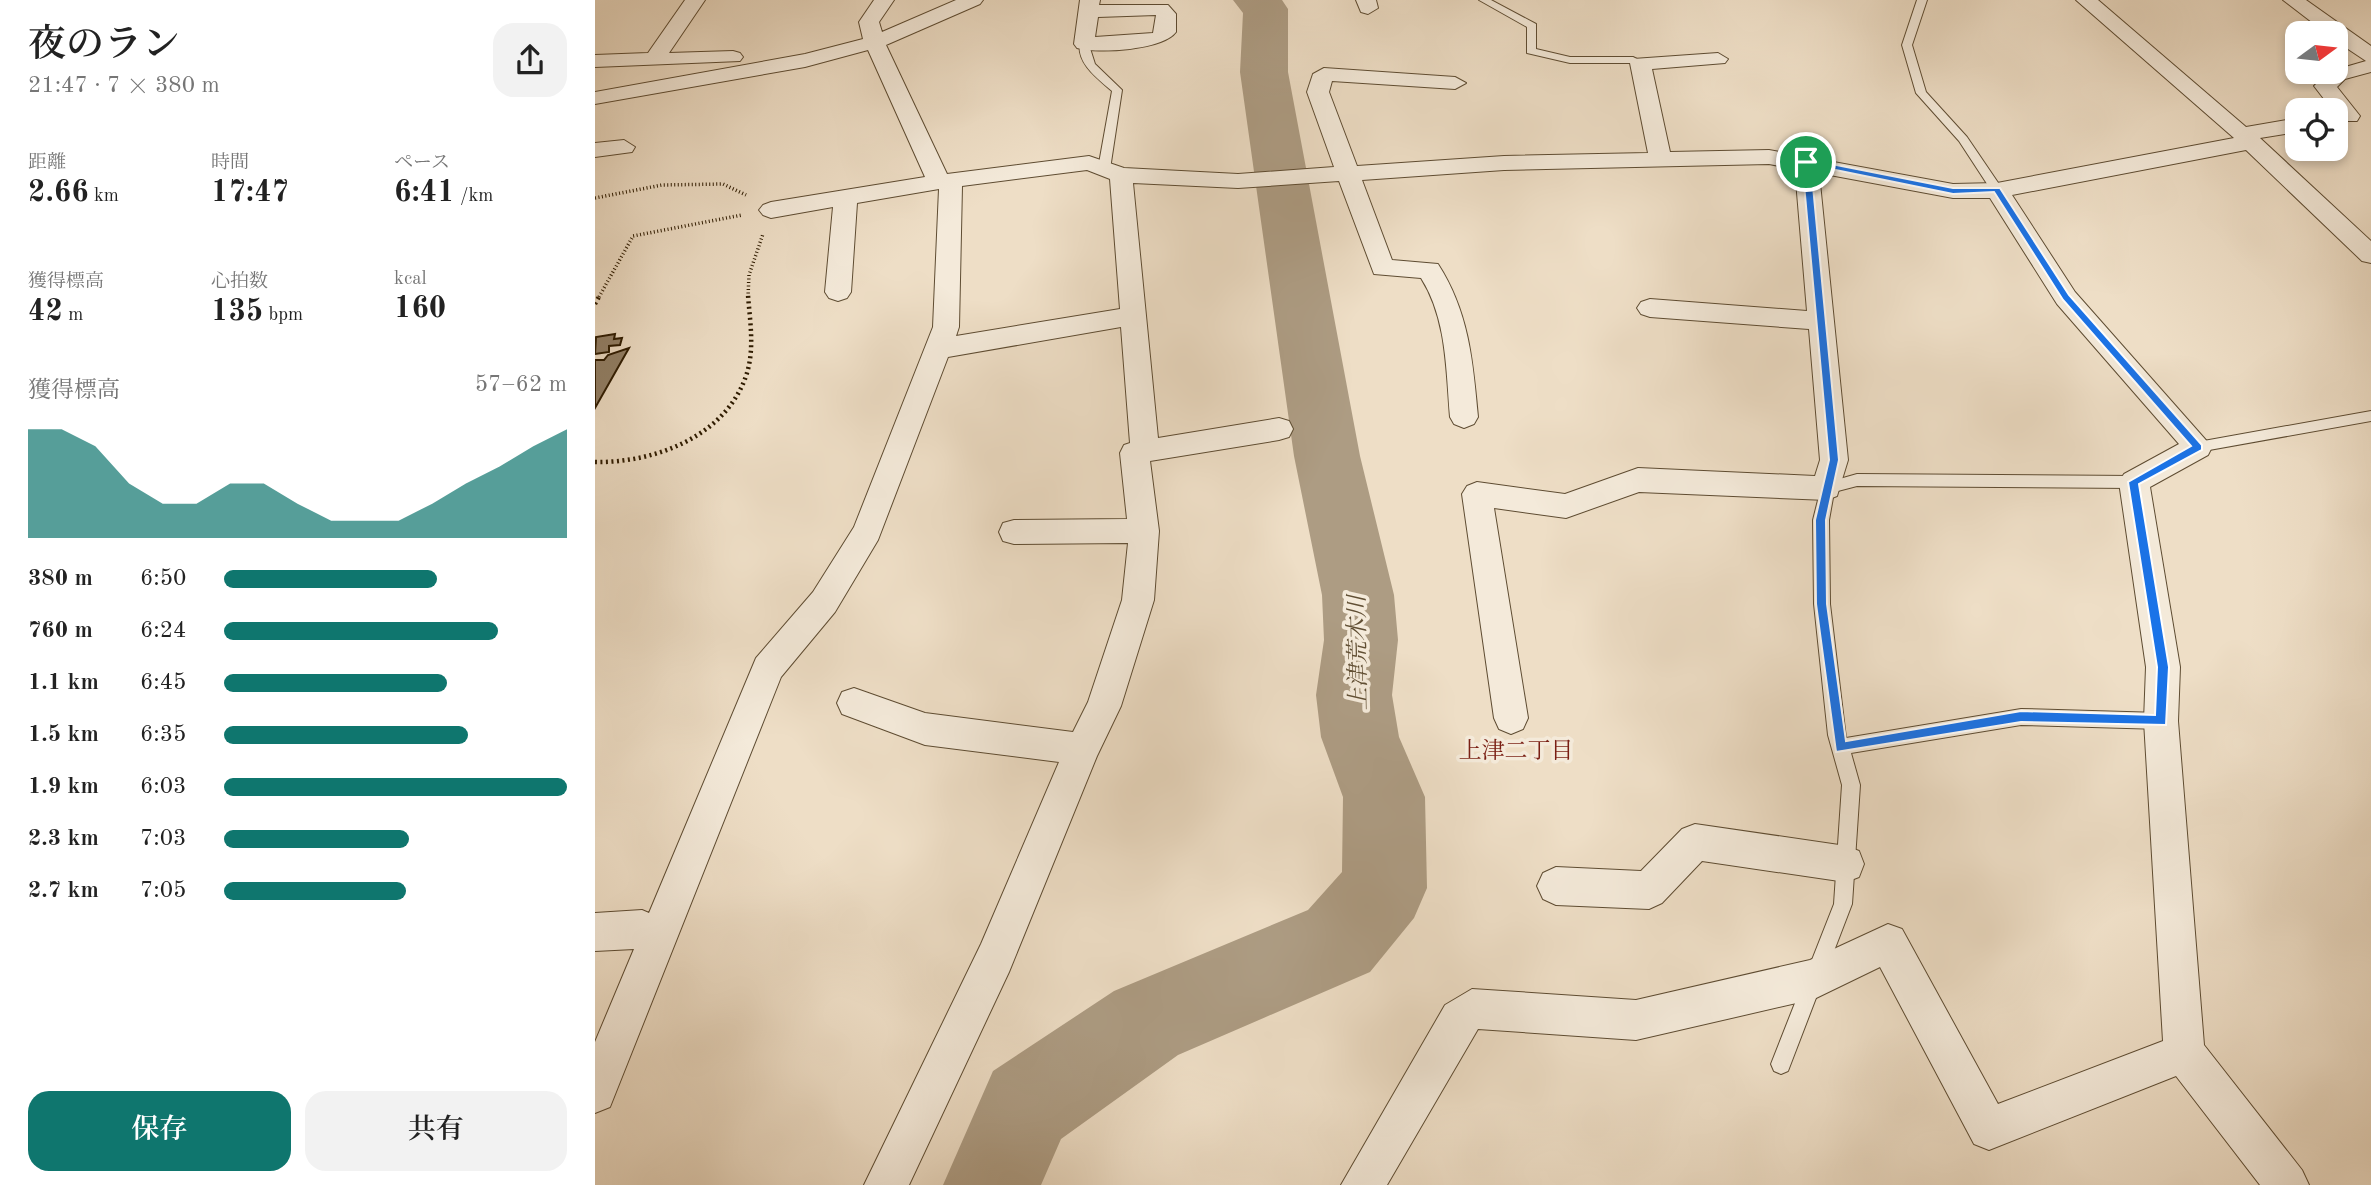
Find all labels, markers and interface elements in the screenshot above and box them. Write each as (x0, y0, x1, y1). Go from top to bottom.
north arrow (2285, 21, 2349, 84)
map controls (2285, 21, 2348, 161)
button: share (493, 23, 567, 97)
text: 夜のラン (28, 27, 180, 65)
text: 21:47 · 7 × 380 m (28, 74, 220, 97)
button: locate (2285, 98, 2348, 161)
pin (1776, 132, 1836, 192)
icon: arrive (1787, 143, 1825, 181)
text: 距離 (28, 154, 66, 173)
text: 時間 (211, 154, 249, 173)
text: ペース (394, 154, 450, 173)
text: 2.66 (28, 178, 89, 208)
text: 17:47 (211, 178, 289, 208)
text: 6:41 (394, 178, 455, 208)
text: km (89, 187, 119, 206)
text: /km (455, 187, 493, 206)
text: kcal (394, 270, 427, 289)
text: 獲得標高 (28, 273, 104, 292)
text: 心拍数 (211, 273, 268, 292)
text: 160 (394, 294, 446, 324)
text: 42 (28, 297, 63, 327)
text: 135 (211, 297, 263, 327)
text: m (63, 306, 83, 325)
text: bpm (263, 306, 303, 325)
text: 57–62 m (475, 373, 567, 396)
text: 獲得標高 (28, 379, 120, 402)
text: 380 m (28, 567, 93, 590)
text: 6:50 (140, 567, 186, 590)
water label: 上津荒木川 (1344, 592, 1371, 711)
text: 760 m (28, 619, 93, 642)
text: 6:24 (140, 619, 186, 642)
text: 1.1 km (28, 671, 99, 694)
text: 6:45 (140, 671, 186, 694)
text: 1.5 km (28, 723, 99, 746)
text: 6:35 (140, 723, 186, 746)
district label: 上津二丁目 (1459, 738, 1574, 763)
text: 1.9 km (28, 775, 99, 798)
text: 6:03 (140, 775, 186, 798)
text: 2.3 km (28, 827, 99, 850)
text: 7:03 (140, 827, 186, 850)
text: 2.7 km (28, 879, 99, 902)
text: 7:05 (140, 879, 186, 902)
button: 保存 (28, 1091, 291, 1171)
button: 共有 (305, 1091, 567, 1171)

